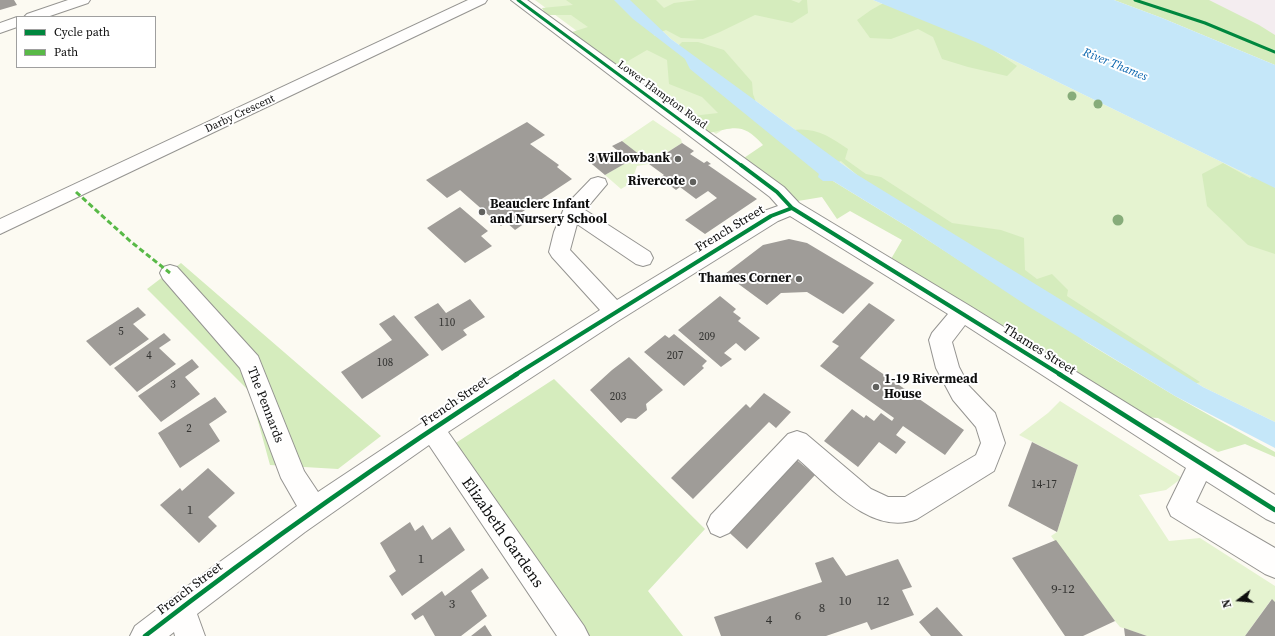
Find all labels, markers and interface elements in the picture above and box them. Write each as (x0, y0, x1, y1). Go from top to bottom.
legend (16, 16, 156, 68)
text: Cycle path (54, 24, 110, 40)
text: Path (54, 44, 78, 60)
water label: River Thames (1081, 46, 1149, 84)
street label: Lower Hampton Road (615, 58, 709, 132)
street label: Darby Crescent (203, 92, 277, 136)
place label: 3 Willowbank (588, 151, 670, 167)
marker: 3 Willowbank (673, 154, 683, 164)
place label: Rivercote (628, 174, 685, 190)
marker: Rivercote (688, 177, 698, 187)
place label: Beauclerc Infant and Nursery School (490, 197, 607, 228)
street label: French Street (693, 202, 767, 256)
marker: Beauclerc Infant and Nursery School (477, 207, 487, 217)
place label: Thames Corner (698, 271, 791, 287)
marker: Thames Corner (794, 274, 804, 284)
house number: 110 (439, 316, 455, 330)
street label: Thames Street (1000, 321, 1078, 379)
house number: 5 (118, 325, 124, 339)
house number: 209 (699, 330, 715, 344)
house number: 4 (146, 349, 152, 363)
house number: 207 (667, 349, 683, 363)
house number: 108 (377, 356, 393, 370)
street label: The Pennards (243, 365, 287, 445)
place label: 1-19 Rivermead House (884, 372, 978, 403)
street label: French Street (418, 374, 492, 430)
house number: 3 (170, 378, 176, 392)
marker: 1-19 Rivermead House (871, 382, 881, 392)
house number: 203 (610, 390, 626, 404)
house number: 2 (186, 422, 192, 436)
street label: Elizabeth Gardens (457, 474, 547, 592)
house number: 14-17 (1031, 478, 1057, 492)
house number: 1 (187, 503, 193, 519)
house number: 1 (418, 552, 424, 568)
street label: French Street (154, 559, 226, 619)
north arrow (1219, 580, 1259, 620)
house number: 9-12 (1051, 582, 1075, 598)
house number: 10 (839, 594, 851, 610)
house number: 12 (877, 594, 889, 610)
house number: 3 (449, 597, 455, 613)
text: N (1219, 598, 1235, 609)
house number: 8 (819, 601, 825, 617)
house number: 6 (795, 609, 801, 625)
house number: 4 (766, 613, 772, 629)

